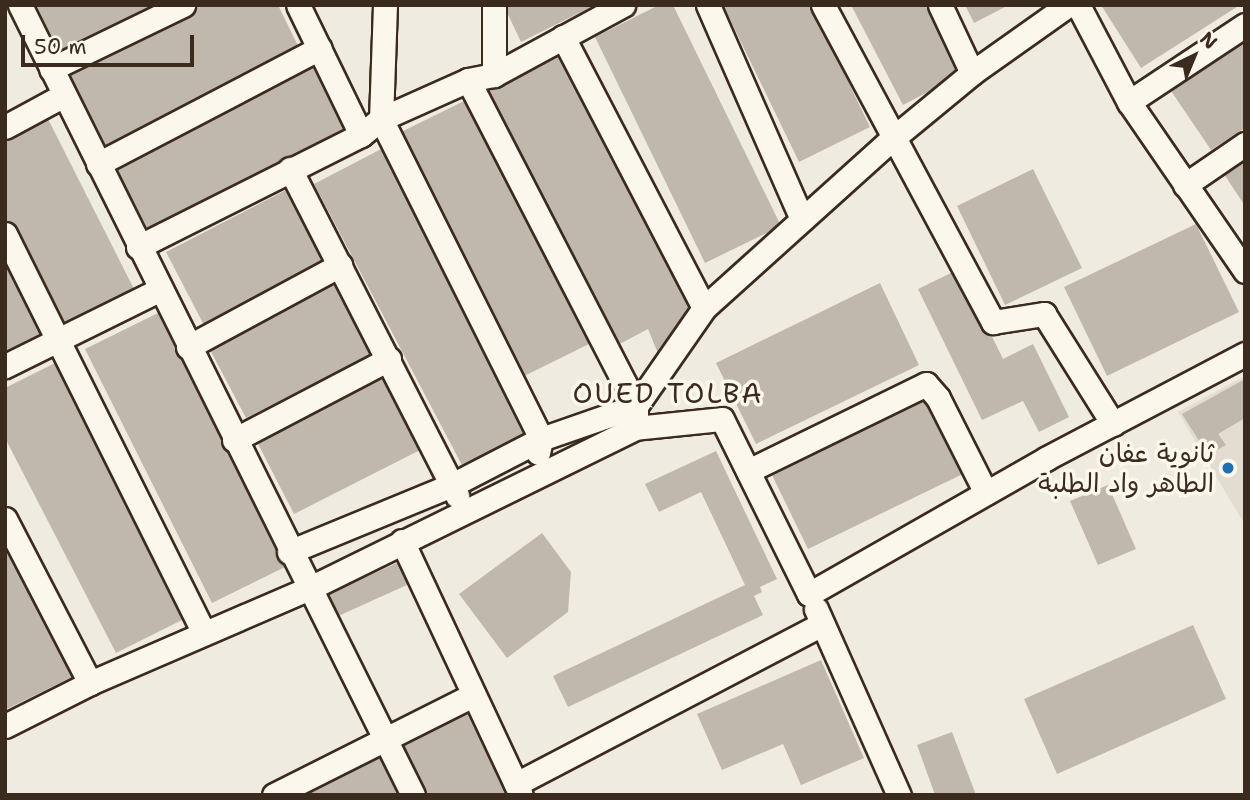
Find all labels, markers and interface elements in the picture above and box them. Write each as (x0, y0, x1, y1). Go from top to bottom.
scale bar (24, 21, 198, 65)
north arrow (1159, 21, 1229, 91)
text: N (1195, 26, 1223, 55)
text: 50 m (34, 33, 87, 61)
district label: OUED TOLBA (574, 376, 762, 410)
place label: ثانوية عفان الطاهر واد الطلبة (1038, 437, 1214, 498)
marker: ثانوية عفان الطاهر واد الطلبة (1220, 460, 1236, 476)

